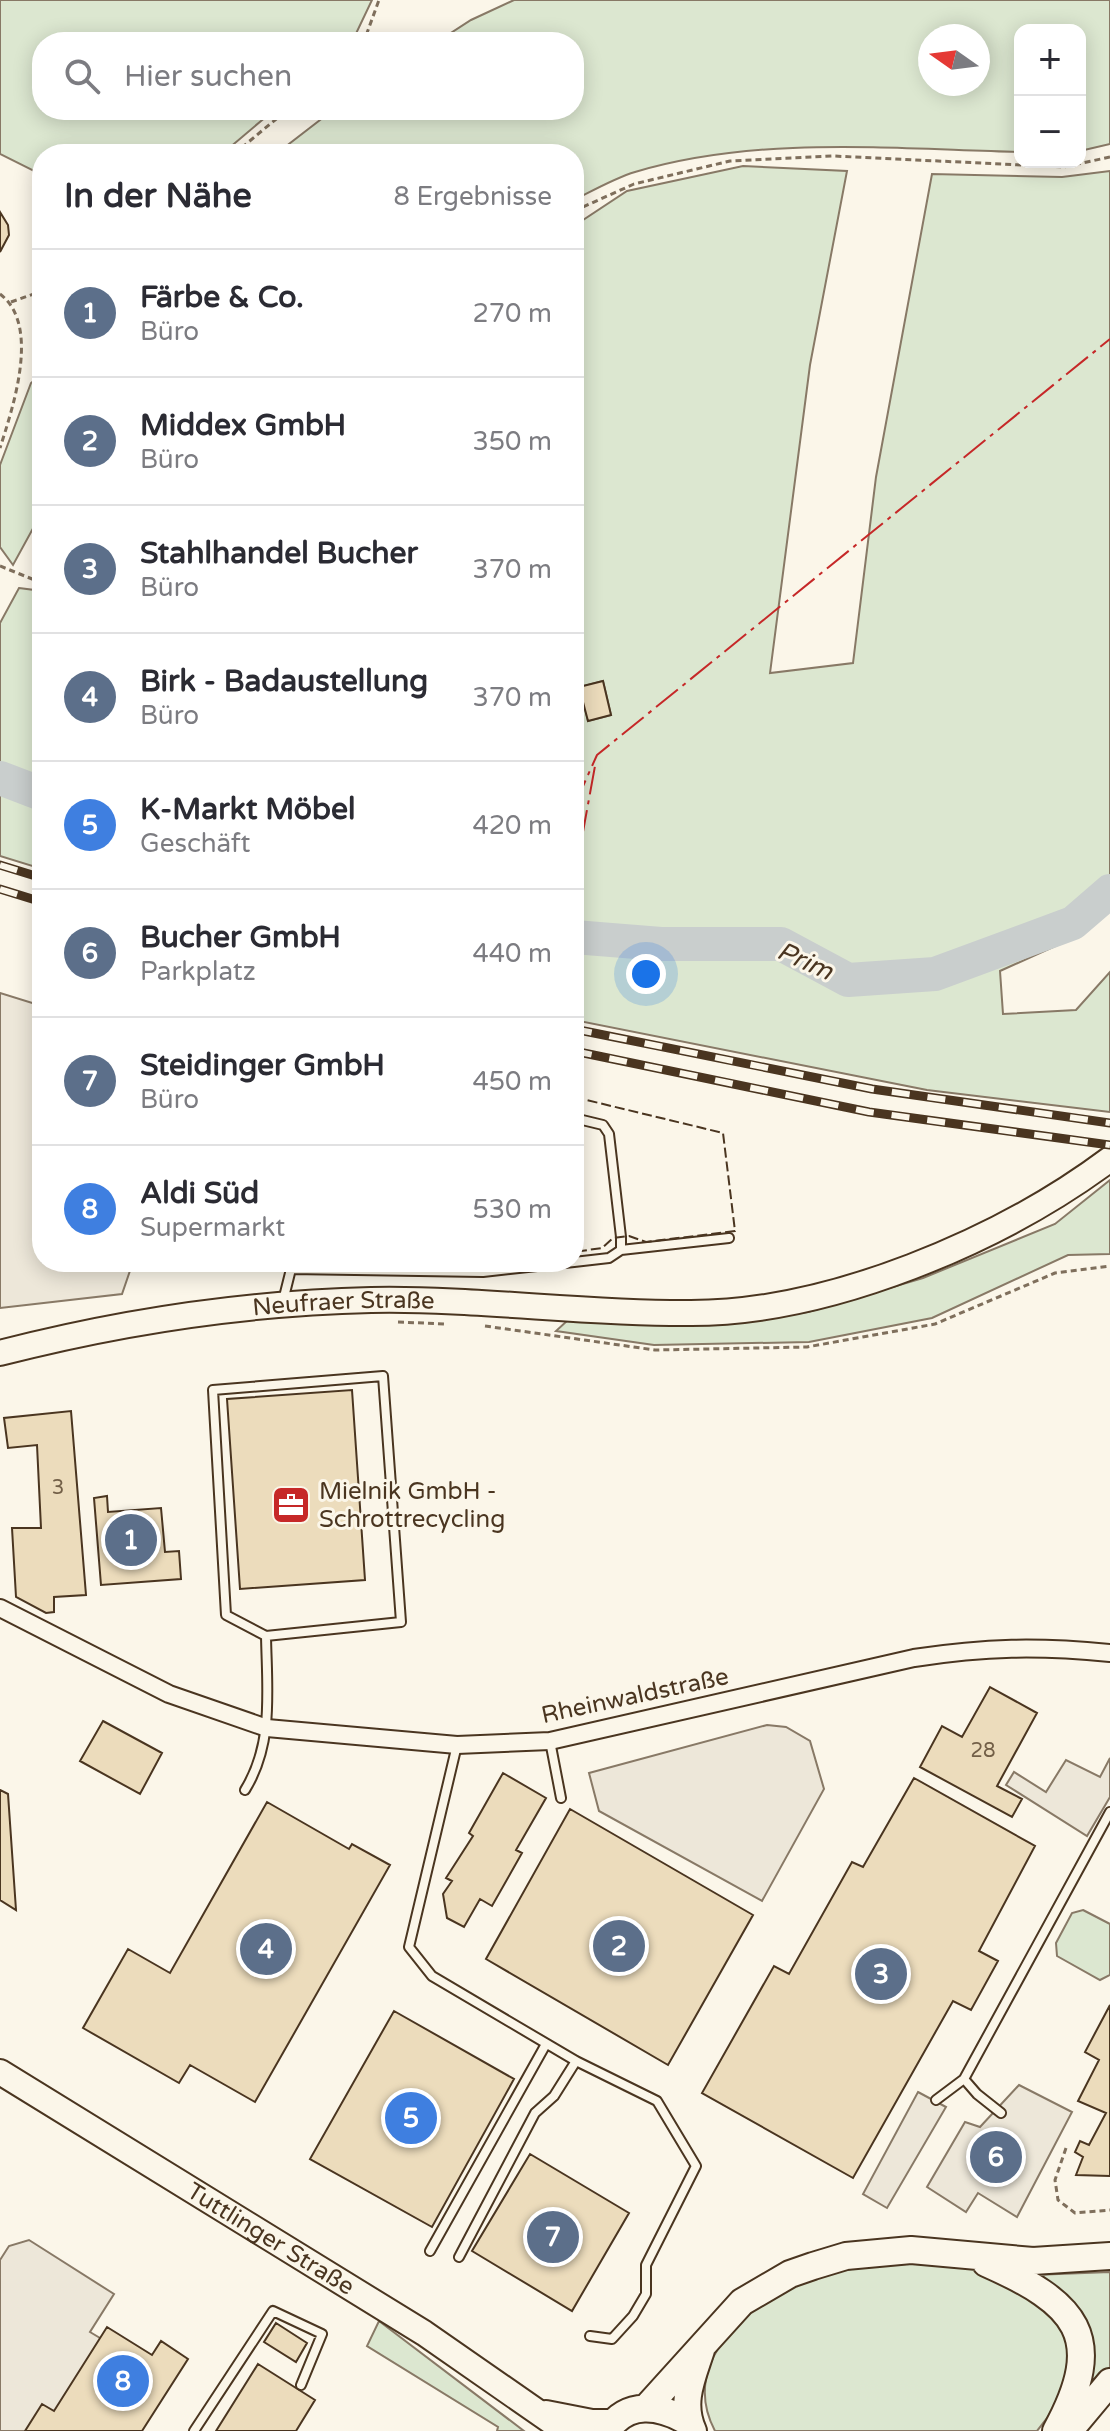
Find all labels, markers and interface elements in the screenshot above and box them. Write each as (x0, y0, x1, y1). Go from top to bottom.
north arrow (918, 24, 990, 96)
map controls (1014, 24, 1086, 168)
button: + (1014, 24, 1086, 96)
search box (32, 32, 584, 120)
icon: search (60, 54, 104, 98)
text: Hier suchen (124, 58, 292, 95)
button: − (1014, 96, 1086, 168)
text: In der Nähe (64, 176, 252, 217)
text: 8 Ergebnisse (393, 181, 552, 212)
text: Färbe & Co. (140, 279, 304, 316)
text: 1 (82, 298, 98, 329)
text: 270 m (472, 298, 552, 329)
text: Büro (140, 316, 199, 347)
text: Middex GmbH (140, 407, 346, 444)
text: 2 (82, 426, 98, 457)
text: 350 m (472, 426, 552, 457)
text: Büro (140, 444, 199, 475)
text: Stahlhandel Bucher (140, 535, 418, 572)
text: 3 (82, 554, 98, 585)
text: 370 m (472, 554, 552, 585)
text: Büro (140, 572, 199, 603)
text: Birk - Badaustellung (140, 663, 428, 700)
text: 4 (82, 682, 98, 713)
text: 370 m (472, 682, 552, 713)
text: Büro (140, 700, 199, 731)
text: K-Markt Möbel (140, 791, 355, 828)
text: 5 (82, 810, 98, 841)
text: 420 m (472, 810, 552, 841)
text: Geschäft (140, 828, 250, 859)
text: Bucher GmbH (140, 919, 341, 956)
water label: Prim (772, 935, 839, 987)
text: 6 (82, 938, 98, 969)
text: 440 m (472, 938, 552, 969)
your location (626, 954, 666, 994)
text: Parkplatz (140, 956, 256, 987)
text: Steidinger GmbH (140, 1047, 385, 1084)
text: 7 (82, 1066, 98, 1097)
text: 450 m (472, 1066, 552, 1097)
text: Büro (140, 1084, 199, 1115)
text: Aldi Süd (140, 1175, 259, 1212)
text: 8 (82, 1194, 98, 1225)
text: 530 m (472, 1194, 552, 1225)
text: Supermarkt (140, 1212, 285, 1243)
street label: Neufraer Straße (251, 1285, 435, 1322)
house number: 3 (52, 1476, 64, 1500)
place label: Mielnik GmbH - Schrottrecycling (319, 1477, 505, 1534)
office icon: Mielnik GmbH - Schrottrecycling (270, 1484, 312, 1526)
pin: 1 (105, 1510, 157, 1570)
street label: Rheinwaldstraße (539, 1662, 731, 1730)
house number: 28 (970, 1739, 996, 1763)
pin: 2 (593, 1916, 645, 1976)
pin: 4 (240, 1919, 292, 1979)
pin: 3 (855, 1944, 907, 2004)
pin: 5 (385, 2088, 437, 2148)
pin: 6 (970, 2127, 1022, 2187)
street label: Tuttlinger Straße (182, 2176, 360, 2301)
pin: 7 (527, 2207, 579, 2267)
pin: 8 (97, 2351, 149, 2411)

